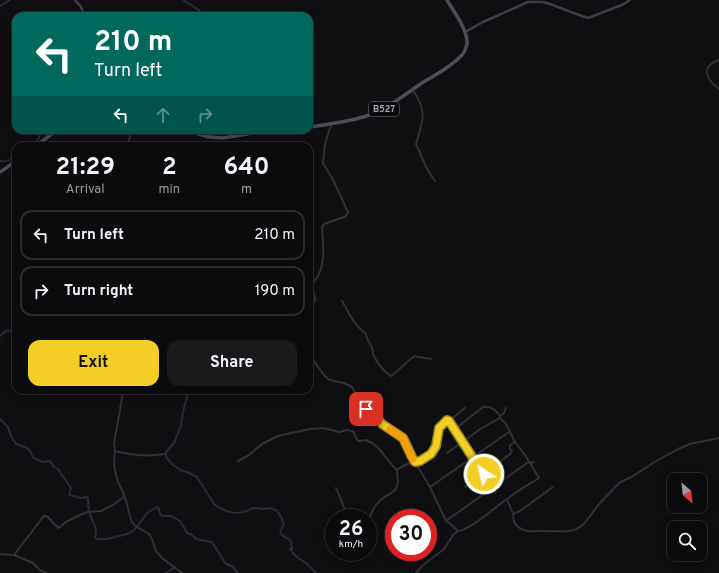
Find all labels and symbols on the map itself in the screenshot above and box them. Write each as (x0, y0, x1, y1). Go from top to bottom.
road number: B527 (369, 102, 399, 116)
pin (349, 392, 383, 426)
position arrow (463, 453, 505, 495)
north arrow (667, 473, 707, 513)
speed limit sign: 30 (385, 509, 437, 561)

